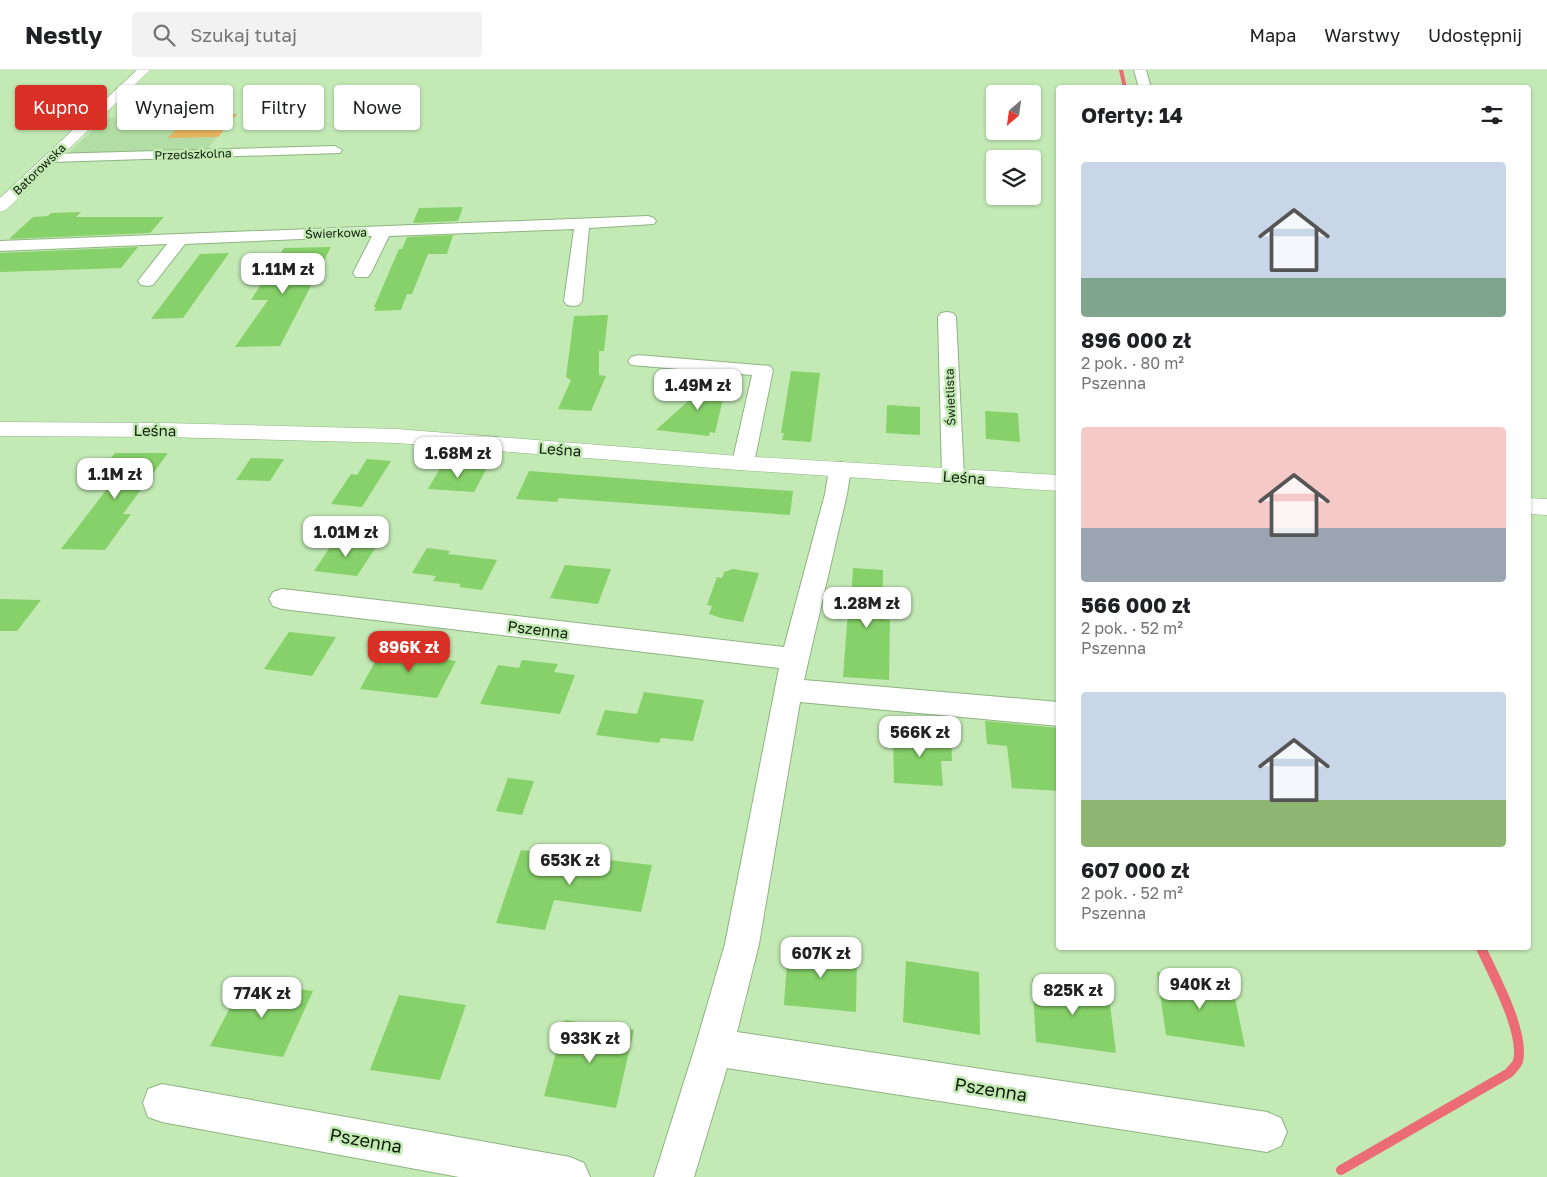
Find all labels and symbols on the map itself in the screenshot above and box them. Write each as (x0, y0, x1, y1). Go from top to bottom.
north arrow (986, 85, 1041, 140)
street label: Batorowska (9, 140, 69, 198)
street label: Przedszkolna (154, 145, 232, 163)
street label: Świerkowa (305, 224, 367, 242)
pin: 1.11M zł (231, 252, 335, 295)
pin: 1.49M zł (646, 368, 750, 411)
street label: Świetlista (942, 368, 958, 426)
street label: Leśna (133, 421, 177, 439)
pin: 1.68M zł (406, 436, 510, 479)
street label: Leśna (538, 439, 582, 459)
pin: 1.1M zł (69, 458, 161, 500)
street label: Leśna (942, 467, 986, 487)
pin: 1.01M zł (294, 516, 398, 558)
pin: 1.28M zł (815, 586, 919, 629)
street label: Pszenna (507, 616, 569, 642)
pin: 896K zł (363, 630, 455, 673)
pin: 566K zł (874, 716, 966, 758)
pin: 653K zł (524, 844, 616, 886)
pin: 607K zł (775, 936, 867, 979)
pin: 940K zł (1154, 968, 1246, 1010)
pin: 825K zł (1027, 974, 1119, 1016)
pin: 774K zł (216, 976, 308, 1019)
pin: 933K zł (544, 1022, 636, 1064)
street label: Pszenna (953, 1072, 1029, 1106)
street label: Pszenna (328, 1123, 404, 1157)

